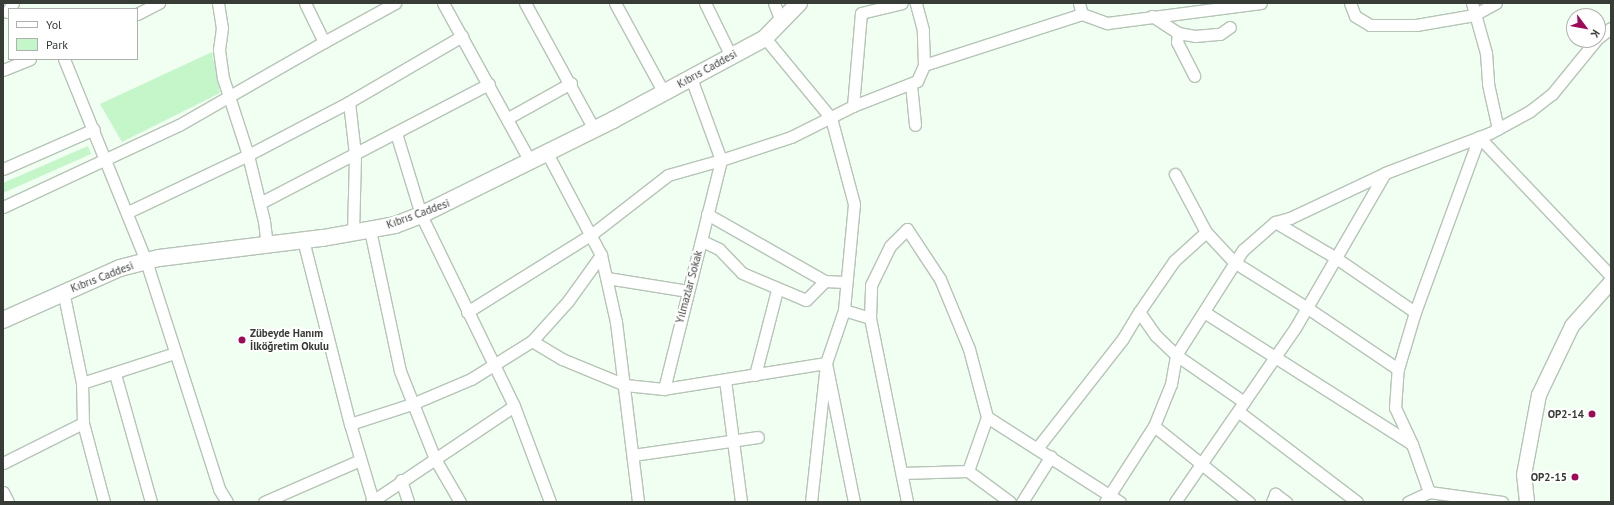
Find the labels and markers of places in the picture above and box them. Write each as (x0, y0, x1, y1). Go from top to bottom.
place label: Zübeyde Hanım İlköğretim Okulu (250, 327, 329, 353)
marker: Zübeyde Hanım İlköğretim Okulu (237, 335, 247, 345)
place label: OP2-14 (1548, 407, 1584, 421)
marker: OP2-14 (1587, 409, 1597, 419)
place label: OP2-15 (1531, 470, 1567, 484)
marker: OP2-15 (1570, 472, 1580, 482)

